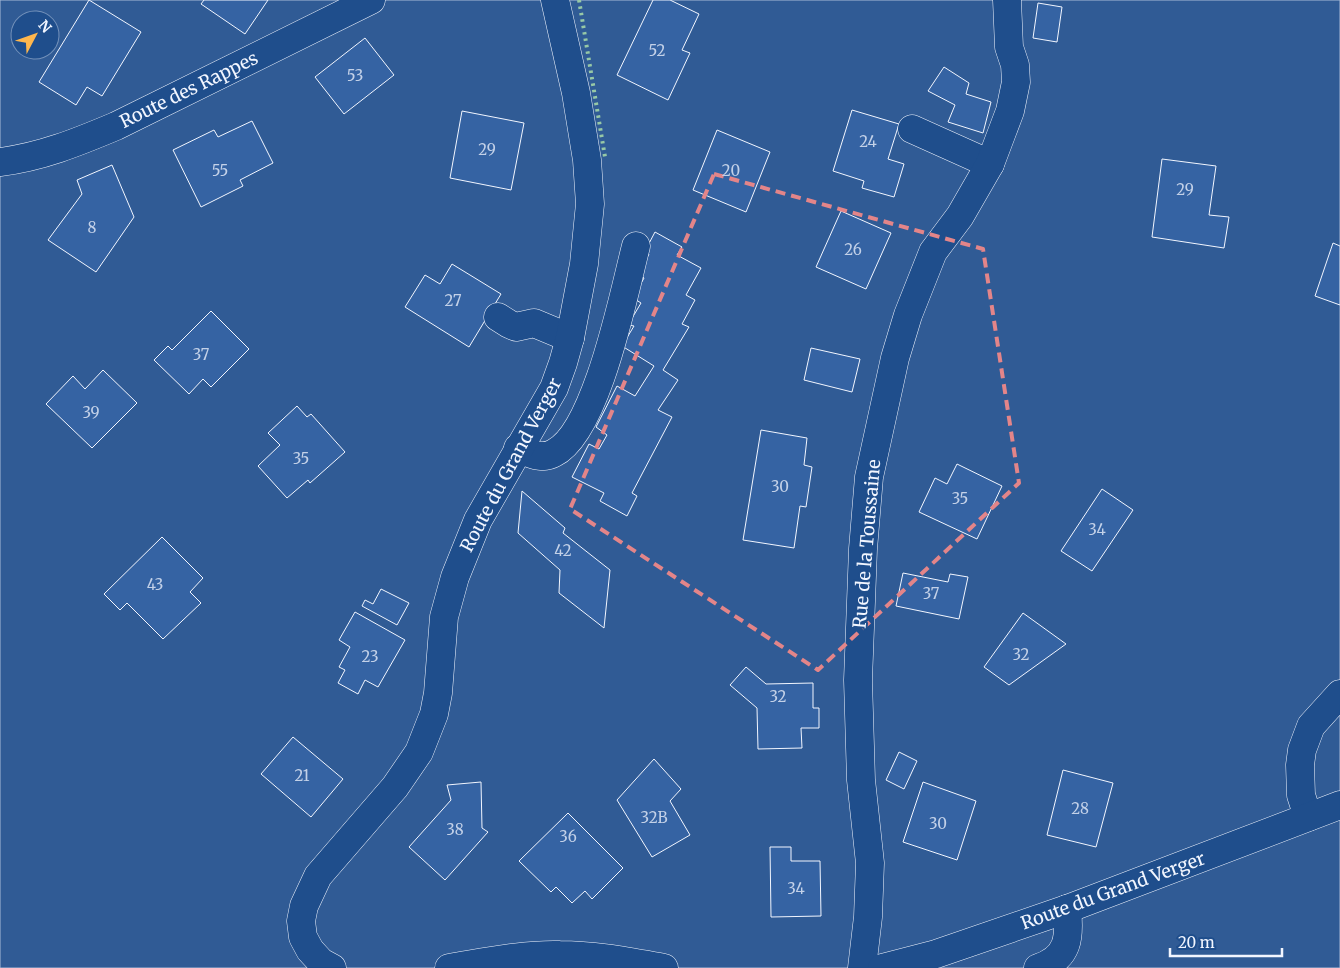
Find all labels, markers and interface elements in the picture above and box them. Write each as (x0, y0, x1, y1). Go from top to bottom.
north arrow (10, 10, 60, 60)
text: N (34, 16, 55, 37)
house number: 52 (648, 41, 666, 60)
street label: Route des Rappes (116, 46, 262, 133)
house number: 53 (347, 66, 363, 85)
house number: 24 (859, 132, 877, 151)
house number: 29 (478, 140, 496, 159)
house number: 55 (212, 161, 228, 180)
house number: 20 (722, 161, 740, 180)
house number: 29 (1176, 180, 1194, 199)
house number: 8 (88, 218, 97, 237)
house number: 26 (844, 240, 862, 259)
house number: 27 (445, 291, 462, 310)
house number: 37 (193, 345, 210, 364)
street label: Route du Grand Verger (455, 374, 566, 556)
house number: 39 (82, 403, 100, 422)
house number: 35 (293, 449, 309, 468)
street label: Rue de la Toussaine (848, 458, 885, 630)
house number: 30 (771, 477, 789, 496)
house number: 35 (952, 489, 968, 508)
house number: 34 (1088, 520, 1106, 539)
house number: 42 (554, 541, 572, 560)
house number: 43 (147, 575, 163, 594)
house number: 37 (923, 584, 940, 603)
house number: 32 (1012, 645, 1030, 664)
house number: 23 (362, 647, 378, 666)
house number: 32 (769, 687, 787, 706)
house number: 21 (294, 766, 310, 785)
house number: 28 (1071, 799, 1089, 818)
house number: 32B (641, 808, 667, 827)
house number: 30 (929, 814, 947, 833)
house number: 38 (446, 820, 464, 839)
house number: 36 (559, 827, 577, 846)
street label: Route du Grand Verger (1018, 846, 1208, 935)
house number: 34 (787, 879, 805, 898)
scale bar (1170, 926, 1282, 958)
text: 20 m (1178, 933, 1215, 952)

